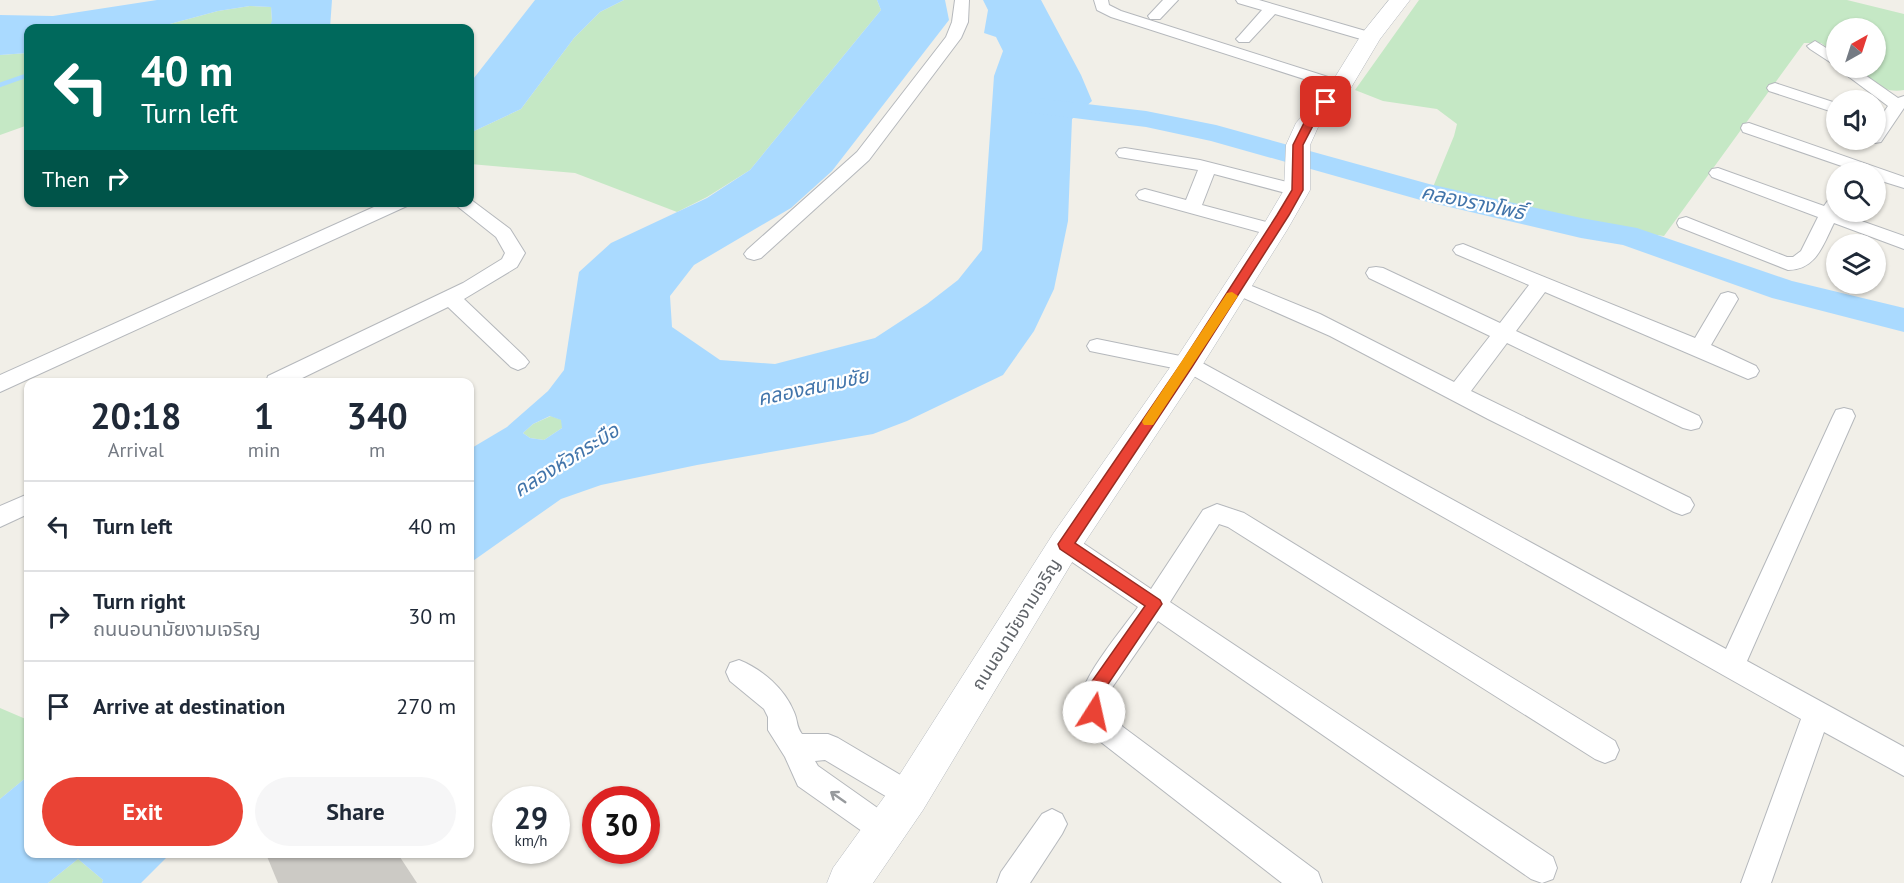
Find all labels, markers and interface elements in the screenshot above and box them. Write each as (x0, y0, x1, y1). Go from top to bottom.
north arrow (1826, 18, 1886, 78)
map controls (1826, 18, 1886, 294)
text: 40 m (141, 43, 233, 98)
icon: left (42, 48, 120, 126)
pin (1300, 76, 1351, 127)
icon: arrive (1309, 85, 1342, 118)
button: sound (1826, 90, 1886, 150)
text: Turn left (141, 96, 238, 130)
icon: right (101, 162, 134, 195)
button: search (1826, 162, 1886, 222)
text: Then (42, 165, 89, 193)
water label: คลองรางโพธิ์ (1419, 178, 1532, 227)
button: layers (1826, 234, 1886, 294)
water label: คลองสนามชัย (755, 362, 873, 411)
text: 20:18 (90, 392, 182, 439)
text: 1 (254, 392, 274, 439)
text: 340 (347, 392, 408, 439)
water label: คลองหัวกระบือ (508, 416, 625, 503)
text: Arrival (108, 437, 164, 463)
text: min (248, 437, 280, 463)
text: m (369, 437, 385, 463)
icon: left (42, 510, 75, 543)
text: Turn left (93, 512, 173, 540)
text: 40 m (408, 512, 456, 540)
street label: ถนนอนามัยงามเจริญ (966, 554, 1066, 694)
text: Turn right (93, 587, 185, 615)
icon: right (42, 600, 75, 633)
text: 30 m (408, 602, 456, 630)
text: ถนนอนามัยงามเจริญ (93, 616, 261, 642)
position arrow (1062, 680, 1126, 744)
icon: arrive (42, 690, 75, 723)
text: Arrive at destination (93, 692, 285, 720)
text: 270 m (396, 692, 456, 720)
button: Exit (42, 777, 243, 846)
button: Share (255, 777, 456, 846)
speed limit sign: 30 (582, 786, 660, 864)
one-way arrow (830, 791, 847, 803)
text: 29 (514, 798, 548, 837)
text: km/h (515, 831, 547, 850)

